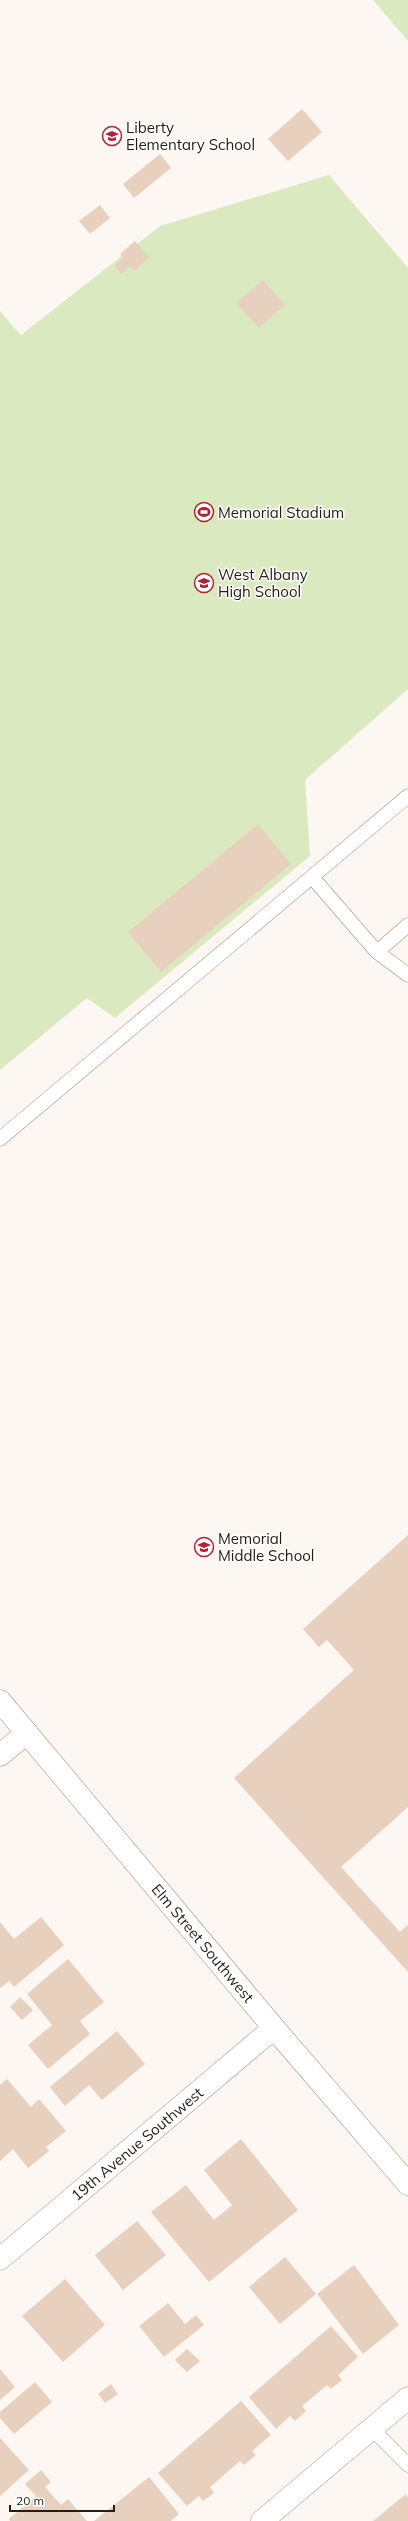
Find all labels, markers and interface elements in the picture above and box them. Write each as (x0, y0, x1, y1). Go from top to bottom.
place label: Liberty Elementary School (126, 118, 255, 154)
school or university icon: Liberty Elementary School (101, 125, 123, 147)
sports icon: Memorial Stadium (193, 501, 215, 523)
place label: Memorial Stadium (218, 503, 344, 522)
place label: West Albany High School (218, 565, 308, 601)
school or university icon: West Albany High School (193, 572, 215, 594)
place label: Memorial Middle School (218, 1529, 314, 1565)
school or university icon: Memorial Middle School (193, 1536, 215, 1558)
street label: Elm Street Southwest (148, 1880, 258, 2006)
street label: 19th Avenue Southwest (67, 2083, 207, 2205)
scale bar (10, 2487, 114, 2513)
text: 20 m (16, 2493, 44, 2508)

